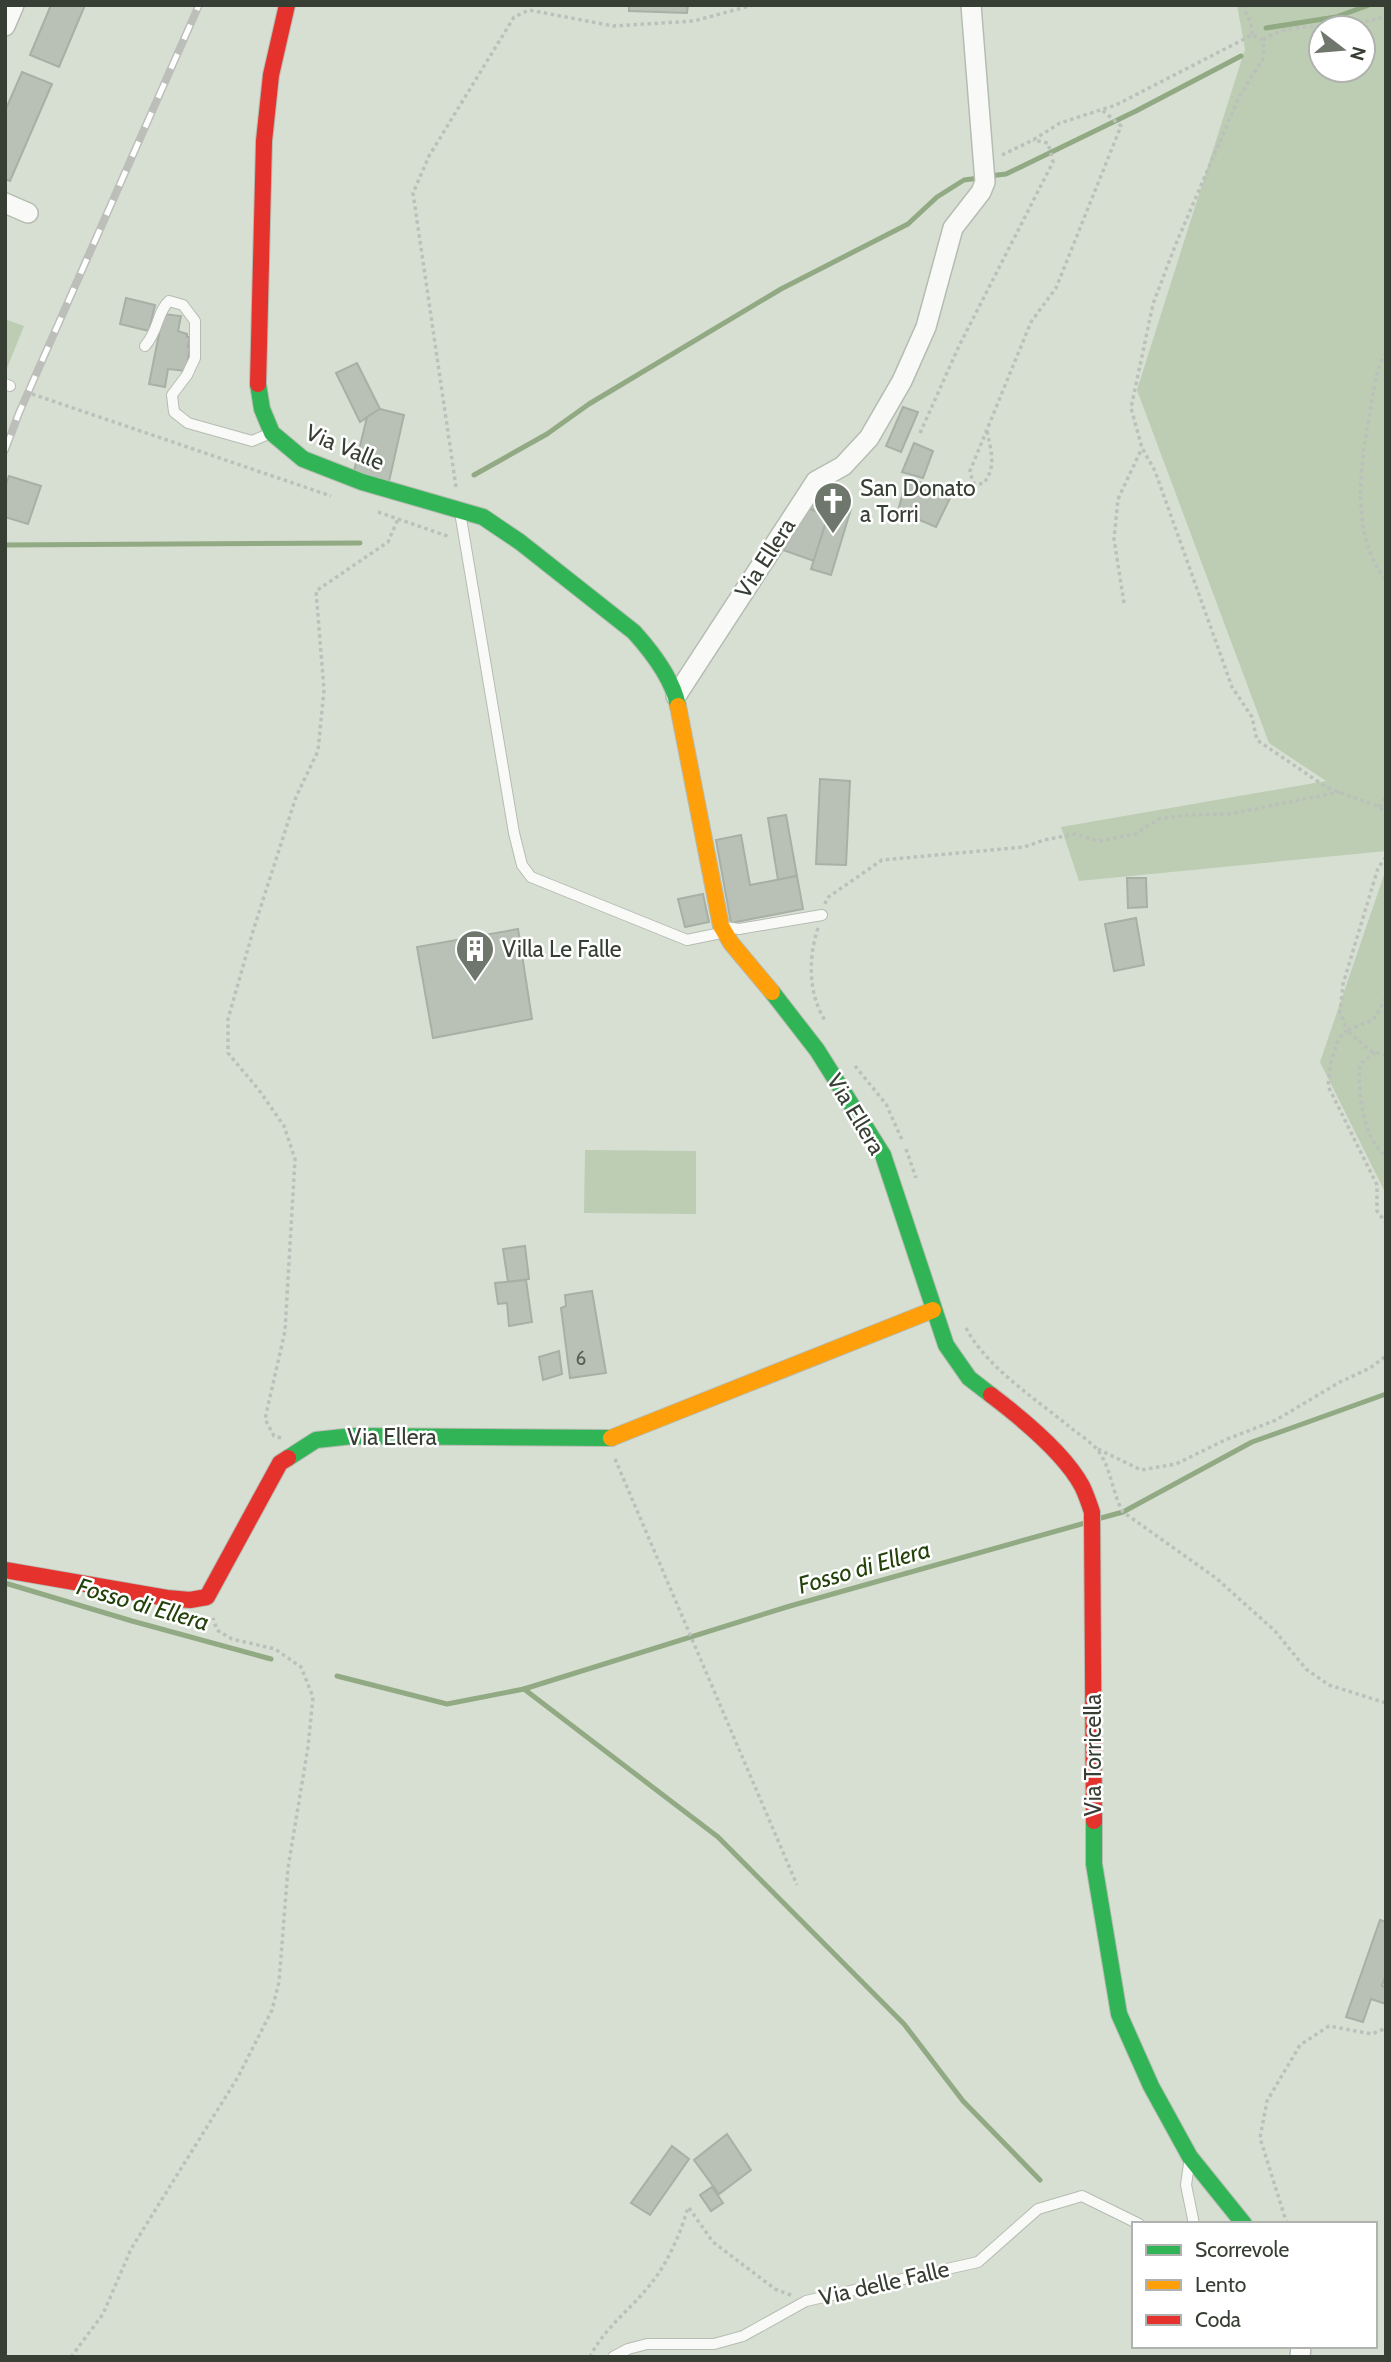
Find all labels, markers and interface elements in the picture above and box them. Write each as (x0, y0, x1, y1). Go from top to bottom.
north arrow (1307, 14, 1377, 84)
text: N (1345, 44, 1371, 63)
street label: Via Valle (301, 418, 389, 476)
place label: San Donato a Torri (860, 474, 976, 528)
church icon: San Donato a Torri (812, 480, 854, 535)
street label: Via Ellera (729, 513, 801, 603)
building icon: Villa Le Falle (454, 928, 496, 983)
place label: Villa Le Falle (502, 935, 622, 963)
street label: Via Ellera (821, 1068, 891, 1160)
house number: 6 (576, 1347, 586, 1370)
street label: Via Ellera (347, 1423, 437, 1451)
water label: Fosso di Ellera (794, 1534, 934, 1600)
water label: Fosso di Ellera (73, 1571, 213, 1637)
street label: Via Torricella (1079, 1694, 1107, 1816)
legend (1132, 2222, 1377, 2348)
text: Scorrevole (1195, 2237, 1289, 2262)
street label: Via delle Falle (816, 2254, 952, 2312)
text: Lento (1195, 2272, 1246, 2297)
text: Coda (1195, 2307, 1241, 2332)

